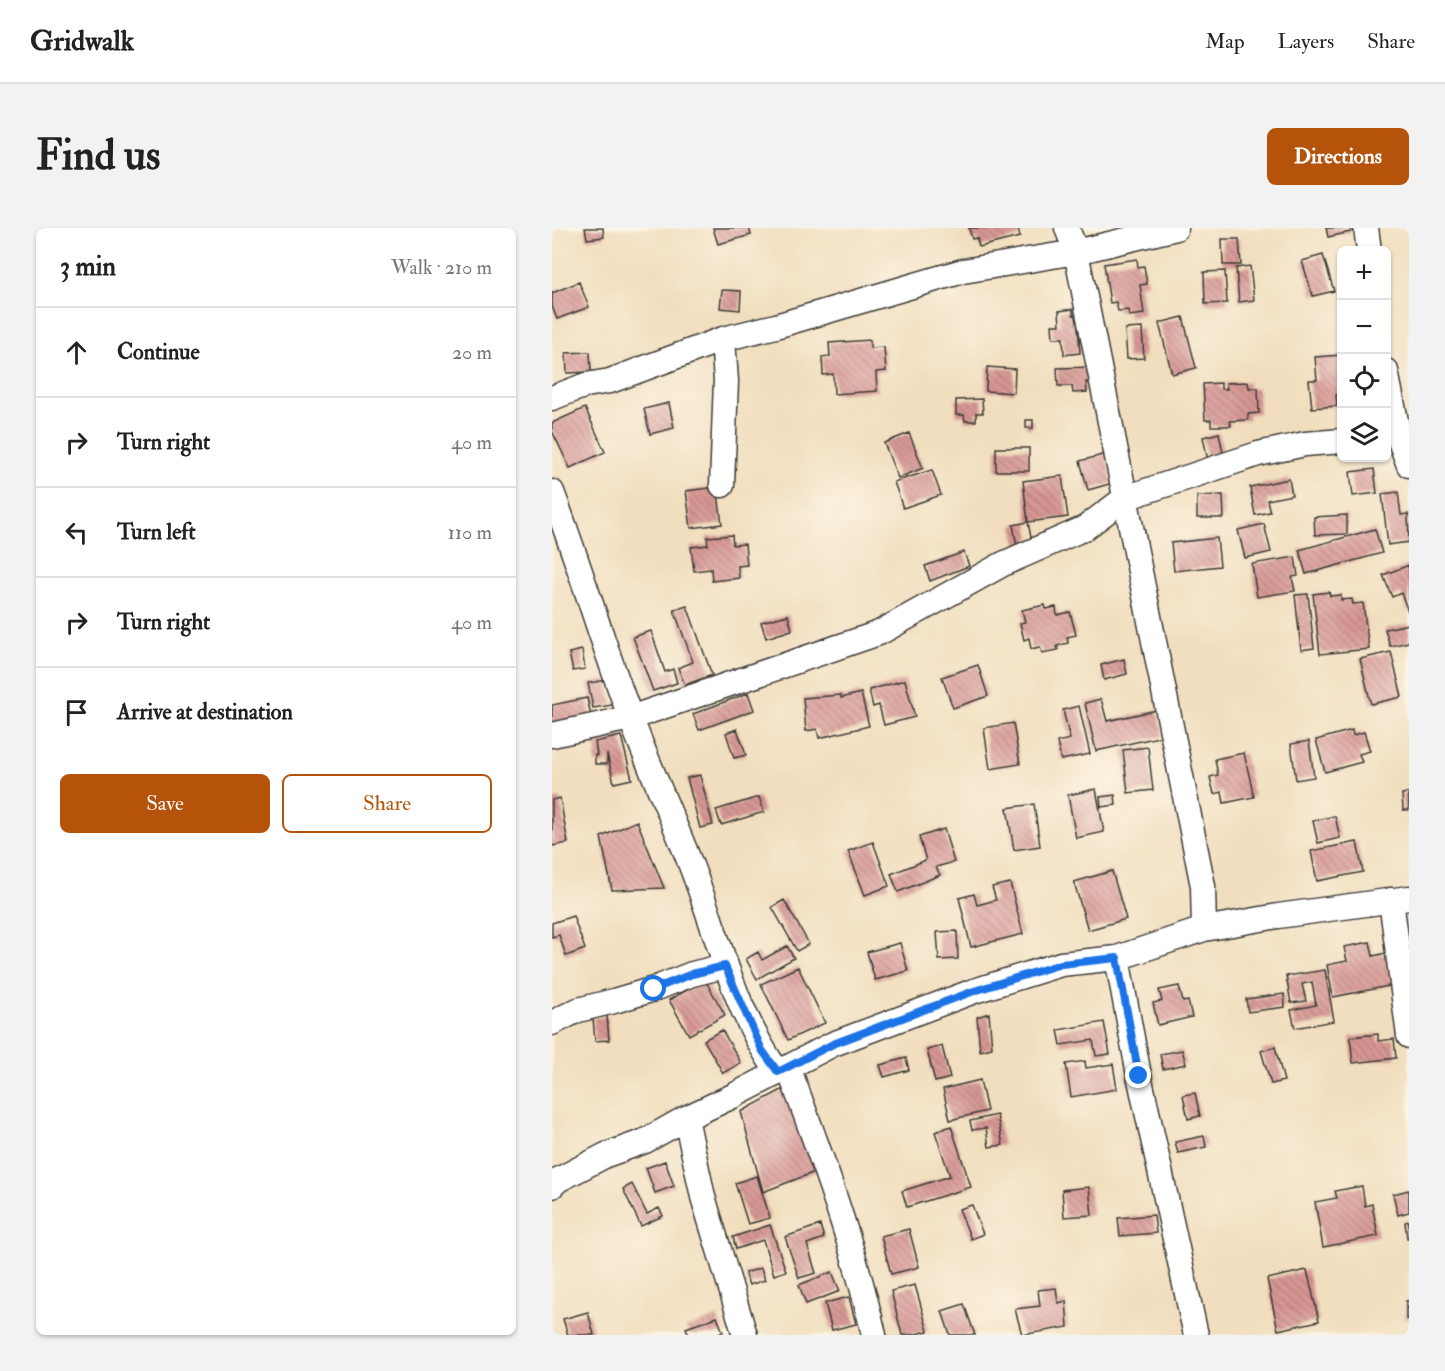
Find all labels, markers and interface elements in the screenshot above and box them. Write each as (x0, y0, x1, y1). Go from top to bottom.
text: Gridwalk (30, 24, 134, 59)
text: Map (1205, 28, 1245, 55)
text: Layers (1278, 28, 1334, 55)
text: Share (1367, 28, 1415, 55)
button: Directions (1267, 128, 1409, 185)
text: Find us (36, 130, 160, 182)
map controls (1337, 246, 1391, 462)
button: + (1337, 246, 1391, 300)
text: 3 min (60, 251, 116, 283)
text: Walk · 210 m (391, 255, 492, 280)
button: − (1337, 300, 1391, 354)
icon: ahead (60, 336, 93, 369)
text: Continue (117, 338, 200, 366)
text: 20 m (452, 340, 492, 365)
button: locate (1337, 354, 1391, 408)
button: layers (1337, 408, 1391, 462)
icon: right (60, 426, 93, 459)
text: Turn right (117, 428, 210, 456)
text: 40 m (451, 430, 492, 455)
icon: left (60, 516, 93, 549)
text: Turn left (117, 518, 196, 546)
text: 110 m (448, 520, 492, 545)
icon: right (60, 606, 93, 639)
text: Turn right (117, 608, 210, 636)
text: 40 m (451, 610, 492, 635)
icon: arrive (60, 696, 93, 729)
text: Arrive at destination (117, 698, 293, 726)
button: Save (60, 774, 270, 833)
button: Share (282, 774, 492, 833)
route start (640, 975, 666, 1001)
route end (1125, 1062, 1151, 1088)

